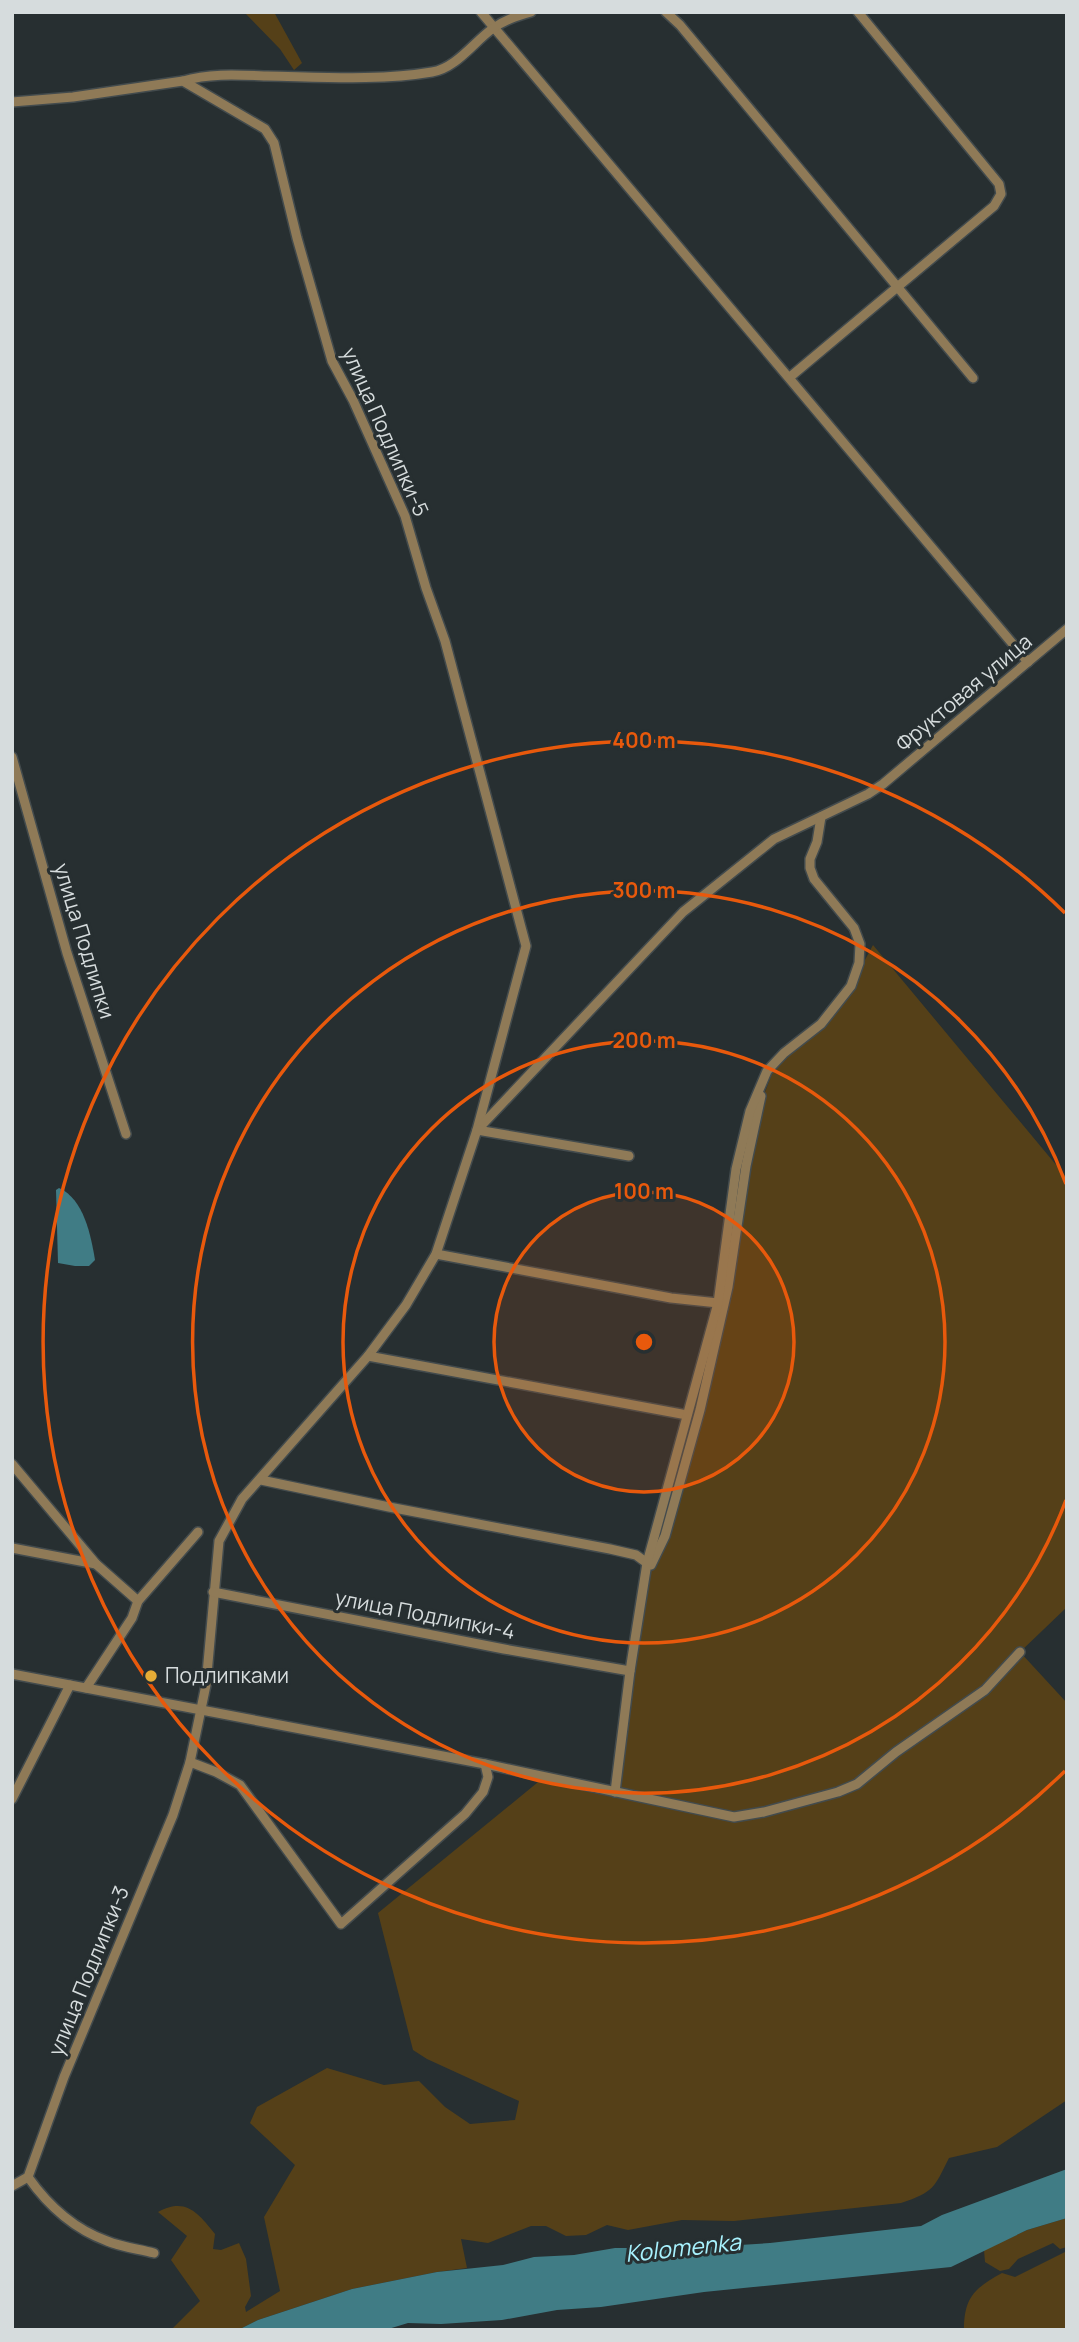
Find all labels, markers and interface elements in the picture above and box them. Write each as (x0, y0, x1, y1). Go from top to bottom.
street label: улица Подлипки-5 (336, 343, 436, 521)
street label: Фруктовая улица (890, 627, 1037, 757)
text: 400 m (612, 726, 676, 754)
street label: улица Подлипки (48, 859, 122, 1022)
text: 300 m (613, 876, 675, 904)
text: 200 m (612, 1026, 676, 1054)
text: 100 m (614, 1177, 674, 1205)
centre of rings (632, 1330, 656, 1354)
street label: улица Подлипки-4 (333, 1583, 518, 1645)
place label: Подлипками (165, 1661, 289, 1689)
marker: Подлипками (143, 1668, 159, 1684)
street label: улица Подлипки-3 (41, 1881, 135, 2060)
water label: Kolomenka (624, 2225, 743, 2269)

